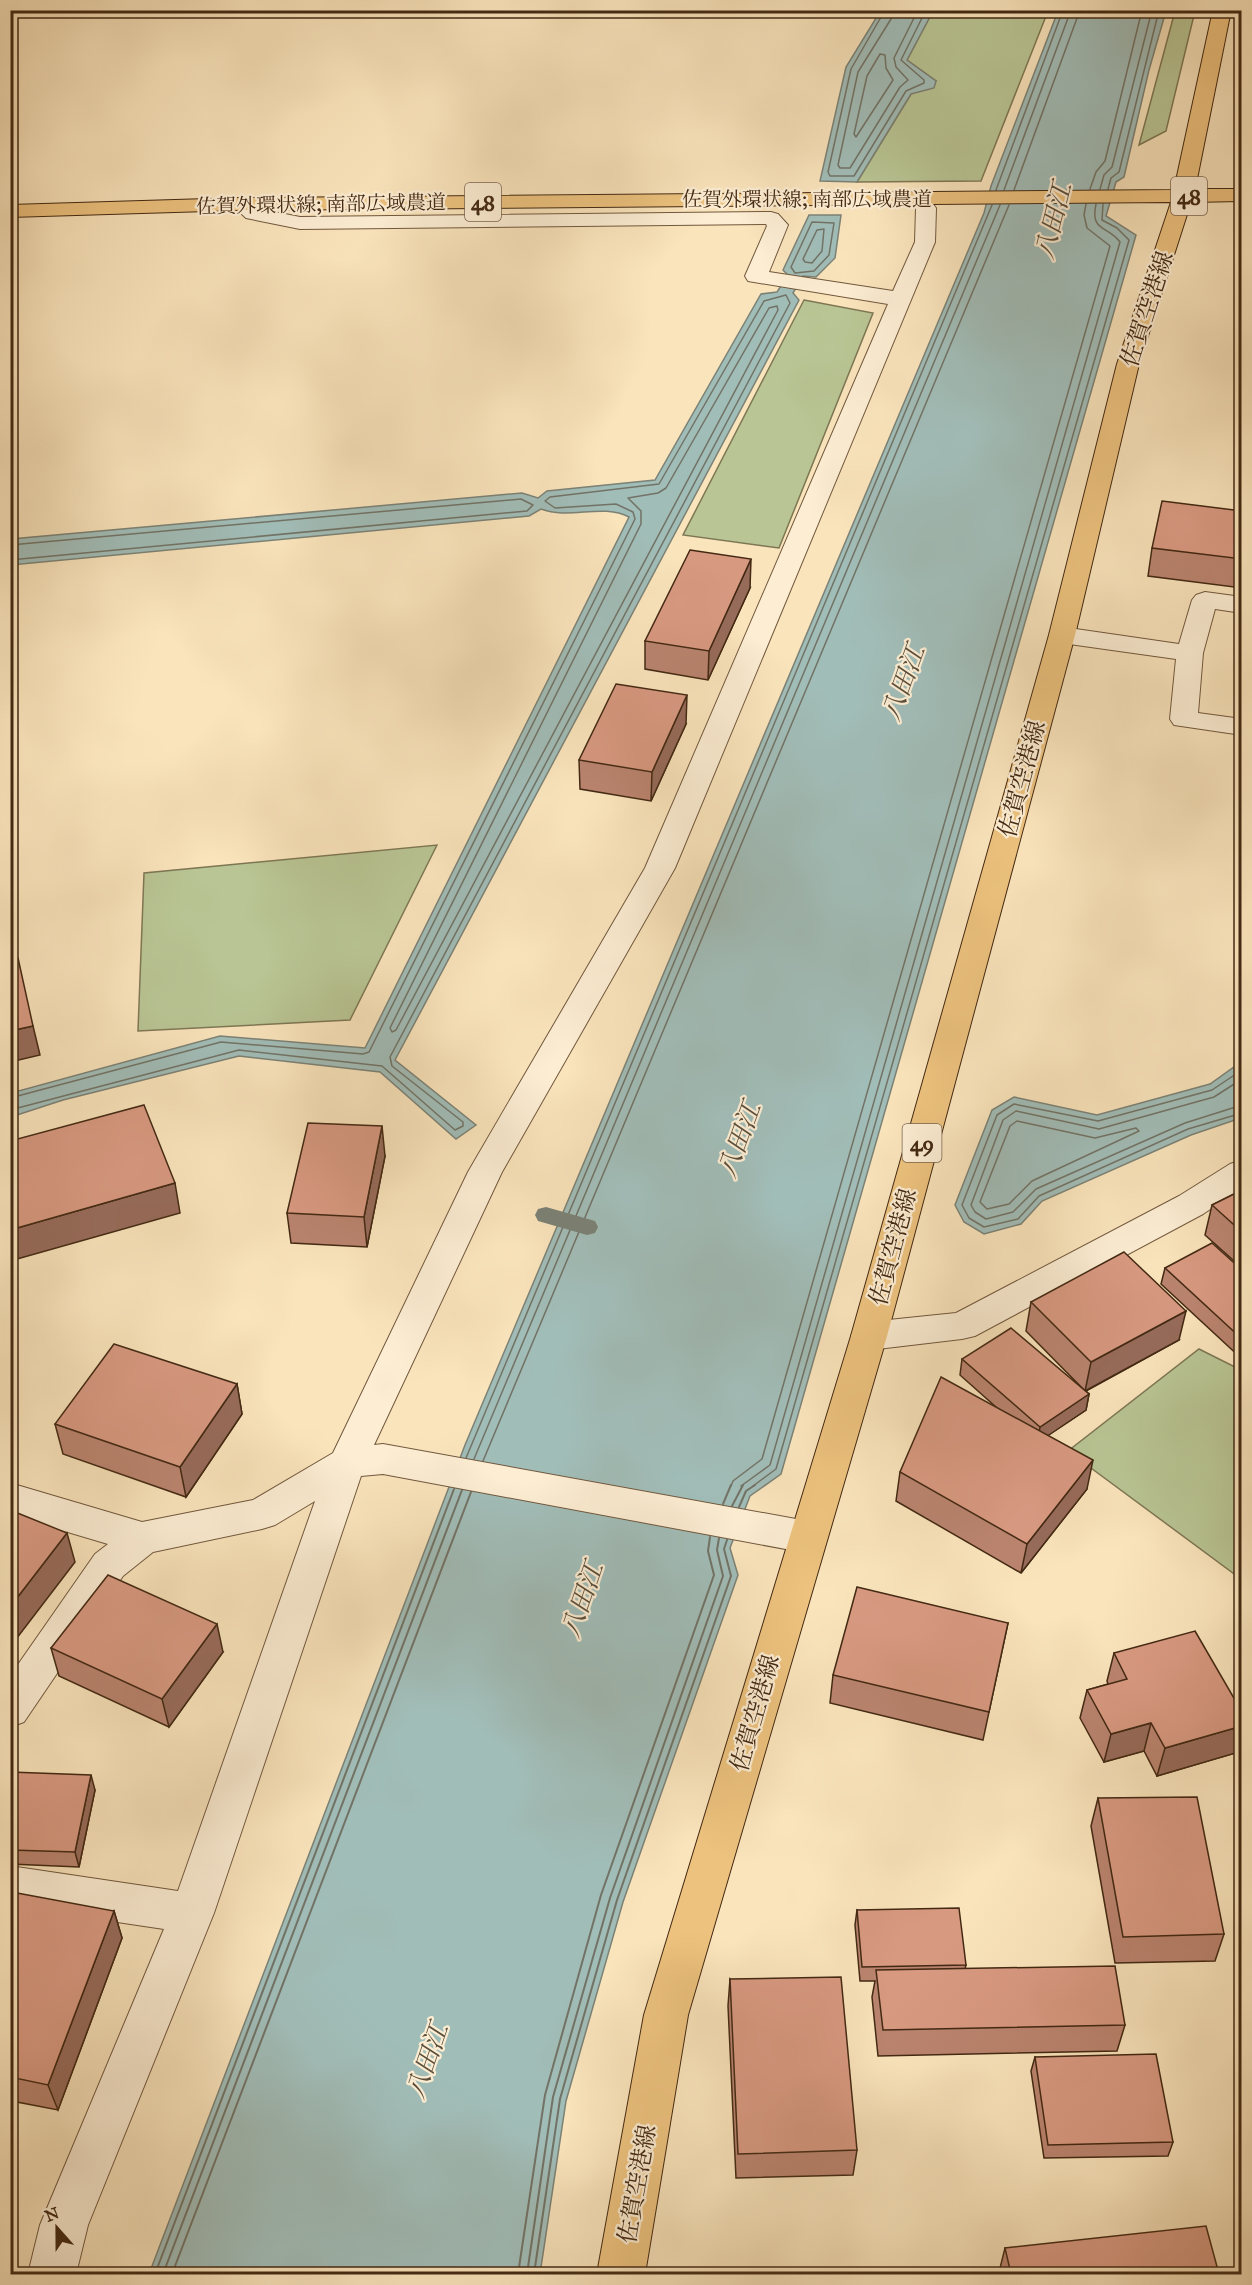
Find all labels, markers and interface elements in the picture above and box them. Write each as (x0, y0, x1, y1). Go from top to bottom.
water label: 八田江 (1028, 175, 1079, 263)
road number: 48 (1171, 177, 1207, 215)
road number: 48 (465, 183, 501, 221)
street label: 佐賀外環状線; 南部広域農道 (682, 187, 932, 211)
street label: 佐賀外環状線; 南部広域農道 (196, 190, 446, 218)
street label: 佐賀空港線 (1114, 247, 1180, 371)
water label: 八田江 (875, 637, 933, 725)
street label: 佐賀空港線 (992, 717, 1052, 841)
water label: 八田江 (711, 1094, 769, 1182)
road number: 49 (902, 1124, 942, 1162)
street label: 佐賀空港線 (863, 1185, 923, 1309)
water label: 八田江 (554, 1554, 611, 1642)
street label: 佐賀空港線 (724, 1651, 786, 1775)
water label: 八田江 (399, 2015, 456, 2103)
street label: 佐賀空港線 (612, 2122, 662, 2246)
north arrow (27, 2198, 87, 2258)
text: N (42, 2203, 62, 2226)

